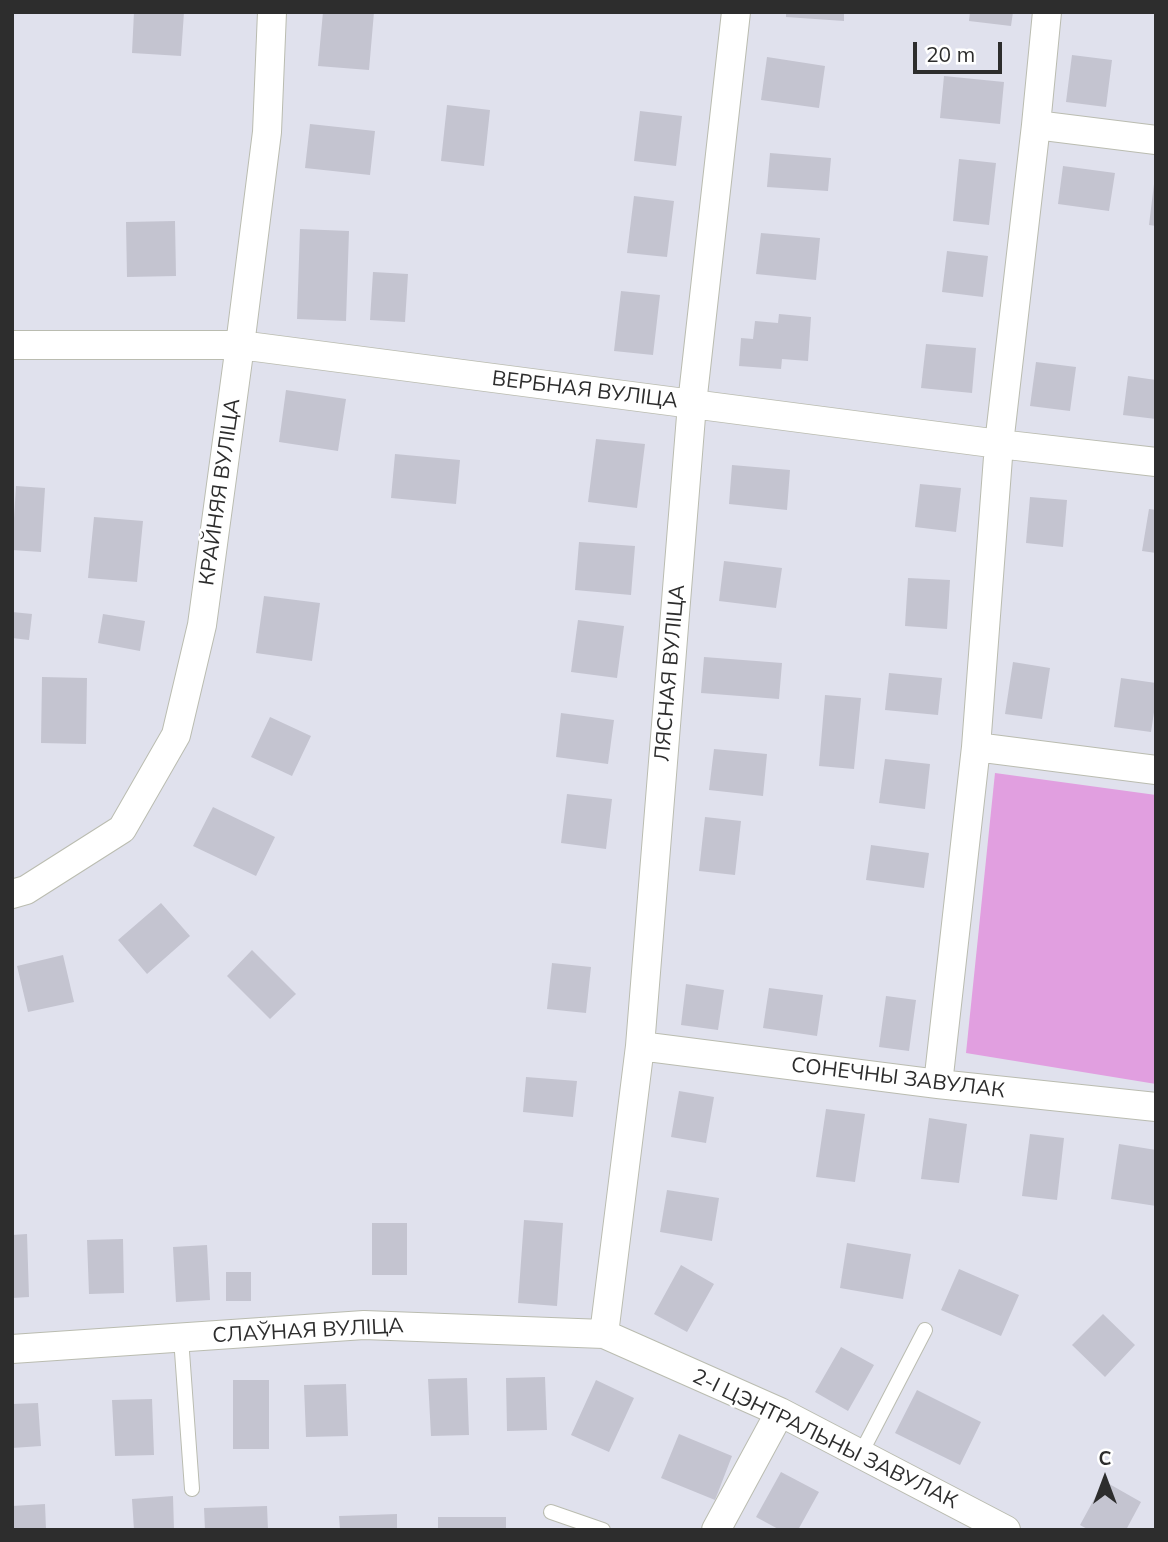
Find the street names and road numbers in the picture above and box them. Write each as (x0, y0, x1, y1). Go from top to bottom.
street label: ВЕРБНАЯ ВУЛІЦА (491, 366, 679, 414)
street label: КРАЙНЯЯ ВУЛІЦА (194, 397, 246, 587)
street label: ЛЯСНАЯ ВУЛІЦА (650, 583, 690, 763)
street label: СОНЕЧНЫ ЗАВУЛАК (790, 1052, 1006, 1104)
street label: СЛАЎНАЯ ВУЛІЦА (212, 1313, 404, 1349)
street label: 2-І ЦЭНТРАЛЬНЫ ЗАВУЛАК (688, 1364, 962, 1514)

